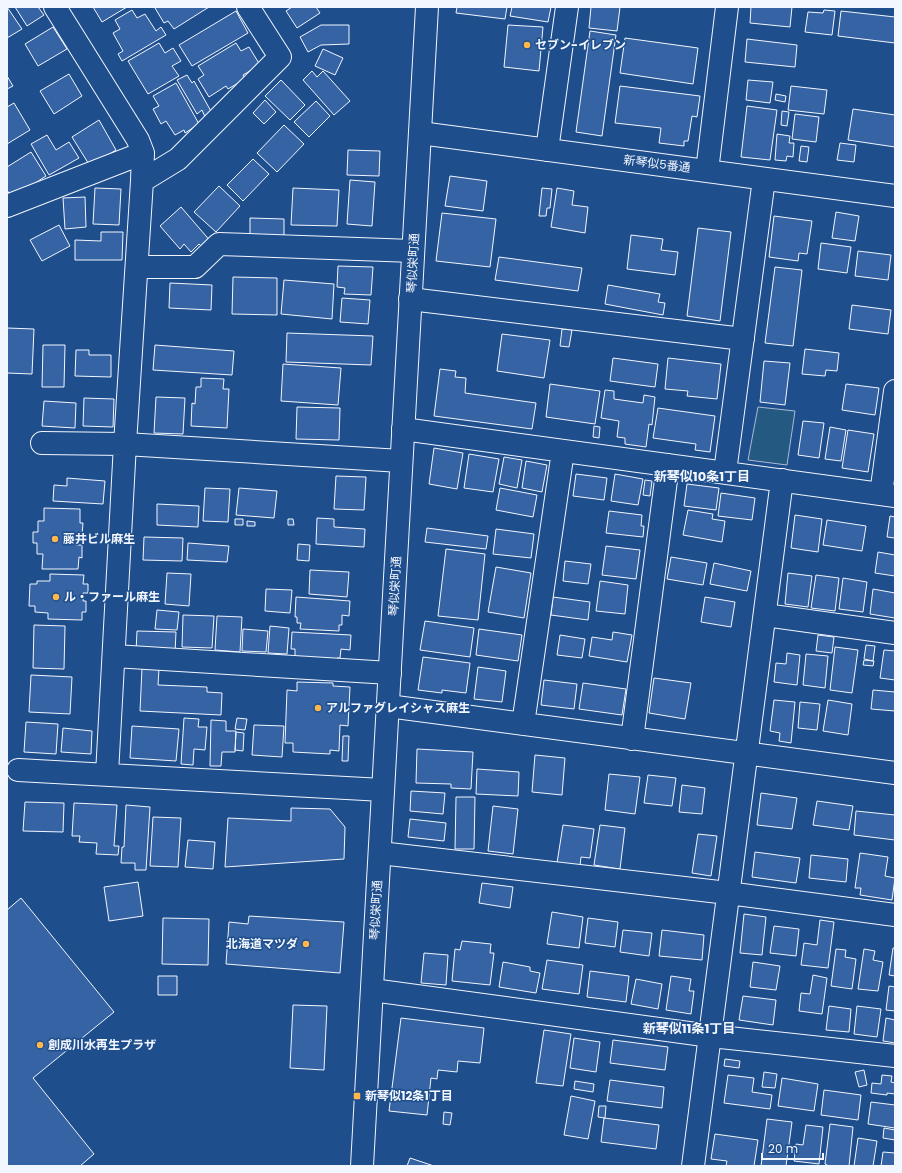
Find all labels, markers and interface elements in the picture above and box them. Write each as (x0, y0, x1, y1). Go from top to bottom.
place label: セブン-イレブン (535, 36, 626, 53)
marker: セブン-イレブン (522, 40, 532, 50)
street label: 新琴似5番通 (623, 151, 692, 176)
street label: 琴似栄町通 (402, 233, 423, 293)
district label: 新琴似10条1丁目 (654, 467, 750, 486)
place label: 藤井ビル麻生 (63, 530, 135, 547)
marker: 藤井ビル麻生 (50, 534, 60, 544)
street label: 琴似栄町通 (384, 556, 405, 616)
place label: ル・ファール麻生 (64, 588, 160, 605)
marker: ル・ファール麻生 (51, 592, 61, 602)
place label: アルファグレイシャス麻生 (326, 699, 470, 716)
marker: アルファグレイシャス麻生 (313, 703, 323, 713)
street label: 琴似栄町通 (365, 880, 386, 940)
place label: 北海道マツダ (226, 935, 298, 952)
marker: 北海道マツダ (301, 939, 311, 949)
district label: 新琴似11条1丁目 (643, 1019, 735, 1038)
place label: 創成川水再生プラザ (48, 1036, 156, 1053)
marker: 創成川水再生プラザ (35, 1040, 45, 1050)
place label: 新琴似12条1丁目 (365, 1087, 453, 1104)
marker: 新琴似12条1丁目 (352, 1091, 362, 1101)
scale bar (762, 1135, 823, 1161)
text: 20 m (768, 1140, 798, 1157)

